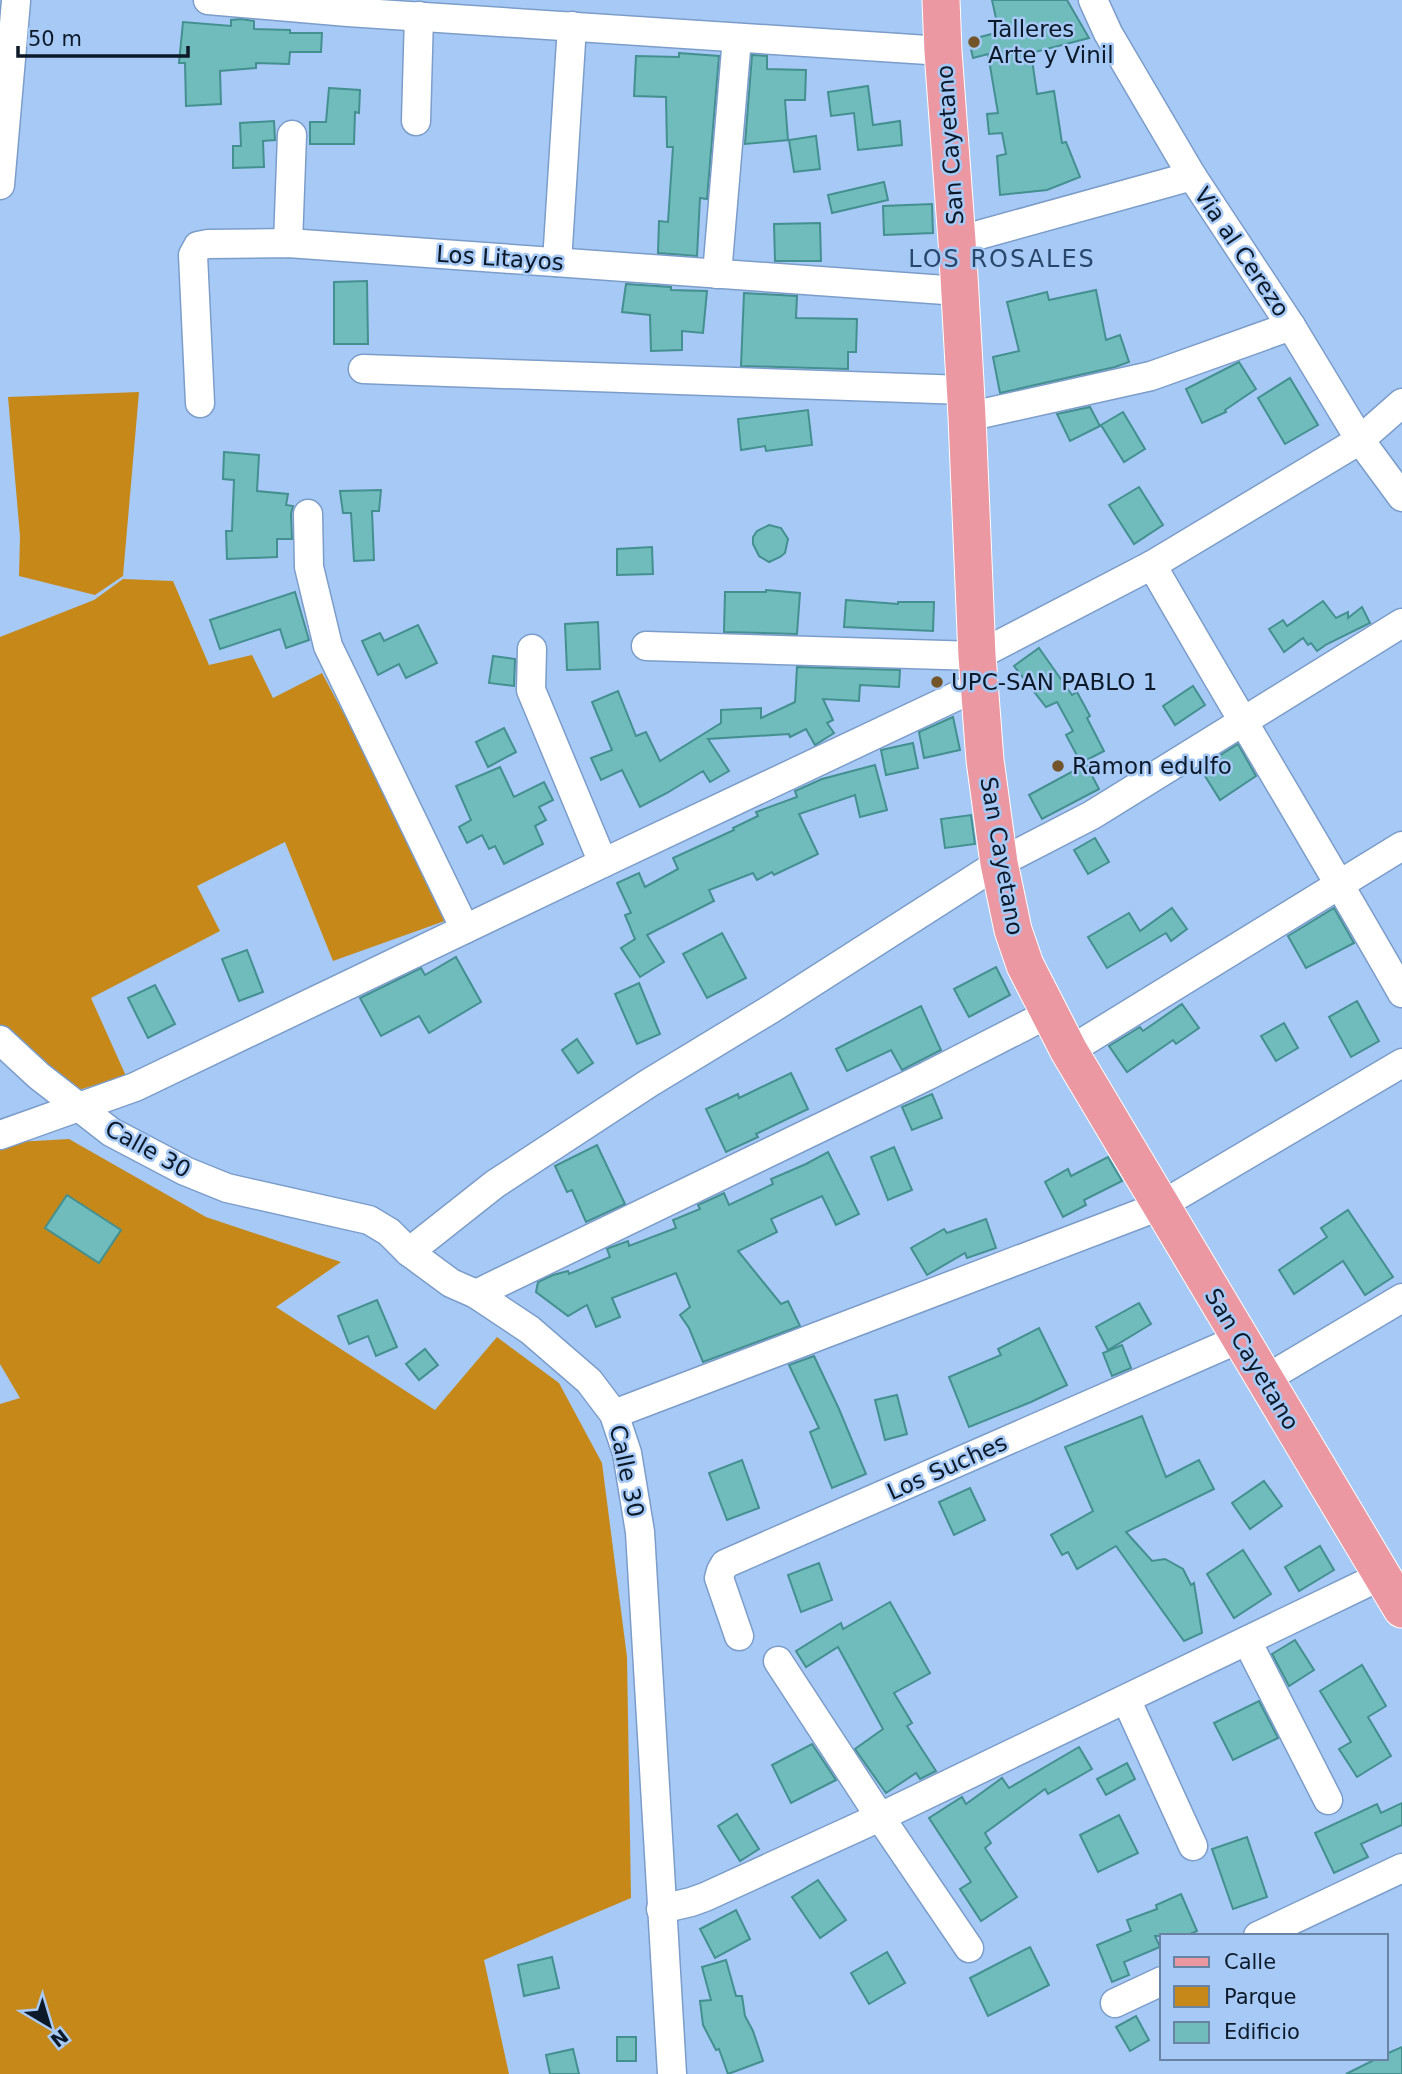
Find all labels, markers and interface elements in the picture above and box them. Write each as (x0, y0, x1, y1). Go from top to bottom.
scale bar (18, 14, 187, 58)
place label: Talleres Arte y Vinil (987, 16, 1114, 68)
text: 50 m (28, 27, 82, 51)
marker: Talleres Arte y Vinil (966, 34, 982, 50)
street label: San Cayetano (931, 64, 969, 226)
street label: Via al Cerezo (1189, 182, 1295, 322)
street label: Los Litayos (435, 241, 565, 275)
district label: LOS ROSALES (908, 245, 1096, 273)
place label: UPC-SAN PABLO 1 (951, 669, 1157, 695)
marker: UPC-SAN PABLO 1 (929, 674, 945, 690)
place label: Ramon edulfo (1072, 753, 1232, 779)
marker: Ramon edulfo (1050, 758, 1066, 774)
street label: San Cayetano (975, 775, 1029, 937)
street label: Calle 30 (101, 1115, 195, 1183)
street label: San Cayetano (1200, 1284, 1304, 1434)
street label: Calle 30 (605, 1422, 649, 1520)
street label: Los Suches (883, 1429, 1011, 1505)
legend (1160, 1934, 1388, 2060)
text: Calle (1224, 1950, 1276, 1974)
text: Parque (1224, 1985, 1296, 2009)
north arrow (14, 1990, 84, 2060)
text: Edificio (1224, 2020, 1300, 2044)
text: N (46, 2025, 73, 2052)

